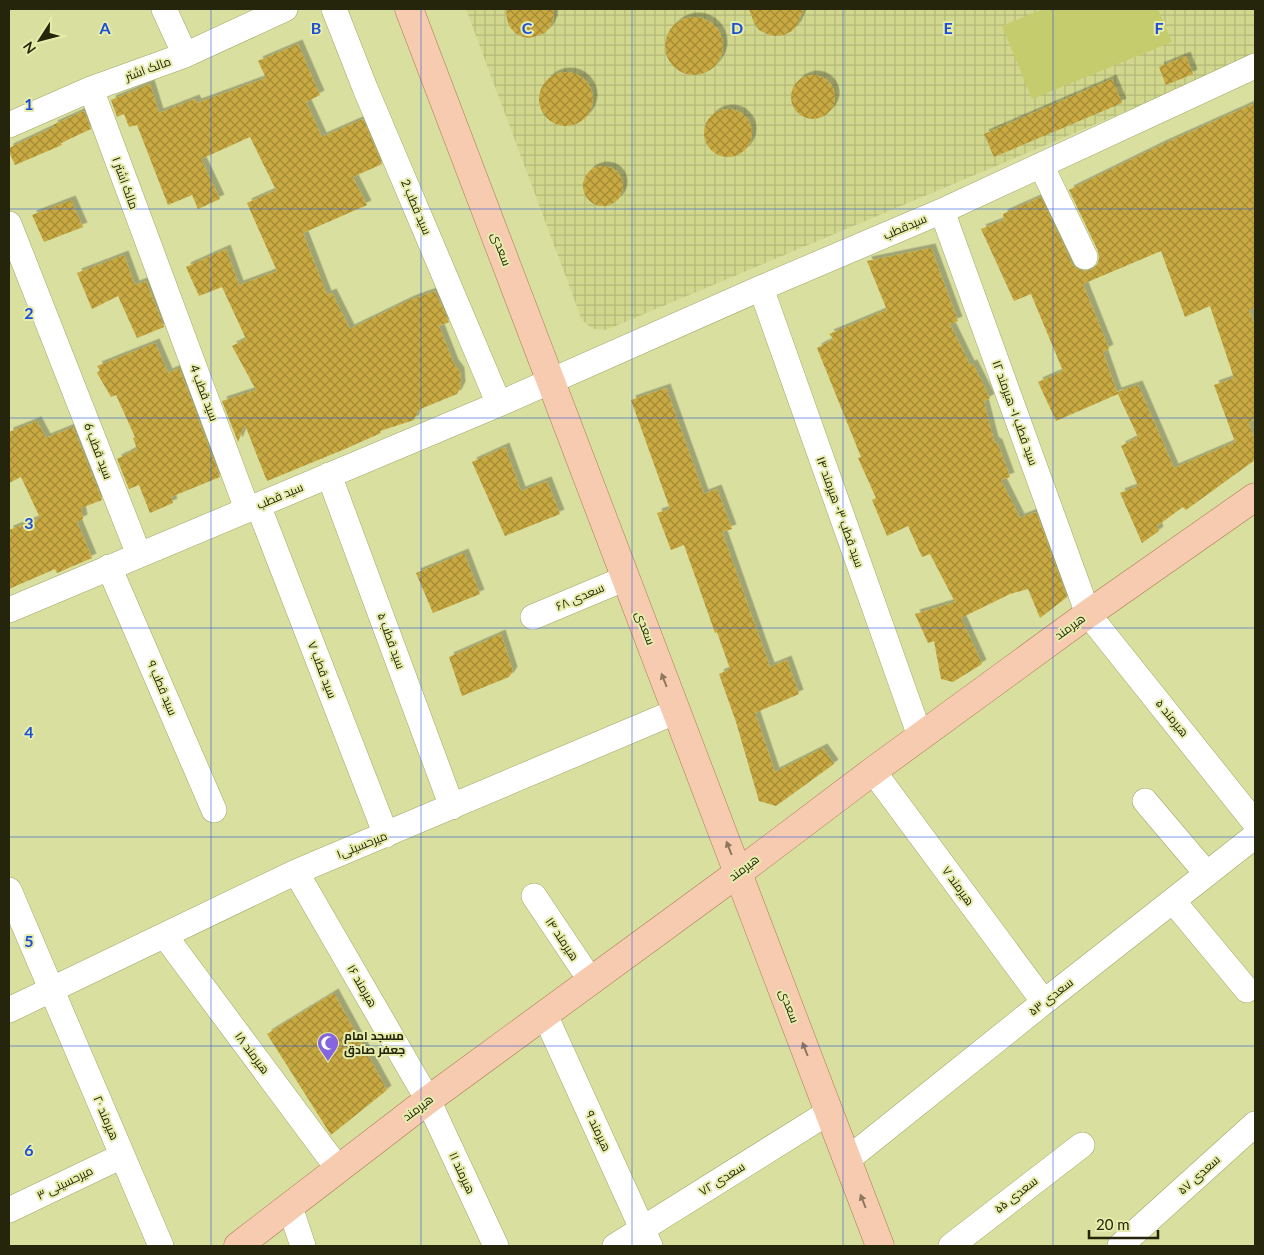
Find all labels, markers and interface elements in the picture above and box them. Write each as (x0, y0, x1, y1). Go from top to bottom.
north arrow (15, 15, 65, 65)
text: A (98, 18, 111, 37)
text: B (311, 18, 321, 37)
text: C (522, 18, 533, 37)
text: D (731, 18, 743, 37)
text: E (943, 18, 953, 37)
text: F (1154, 18, 1164, 37)
text: N (19, 39, 39, 57)
street label: مالک اشتر (122, 53, 173, 84)
text: 1 (24, 94, 34, 113)
street label: مالک اشتر ۱ (109, 155, 142, 211)
street label: سید قطب 2 (398, 177, 435, 237)
street label: سیدقطب (881, 211, 929, 242)
street label: سعدی (488, 230, 515, 268)
text: 2 (24, 303, 34, 322)
street label: سید قطب ۱- هیرمند ۱۲ (989, 358, 1041, 468)
street label: سید قطب 4 (187, 363, 222, 423)
street label: سید قطب 6 (81, 421, 116, 481)
street label: سید قطب ۳- هیرمند ۱۴ (813, 454, 868, 569)
street label: سید قطب (254, 479, 305, 512)
text: 3 (24, 513, 34, 532)
street label: سعدی ۶۸ (553, 580, 606, 613)
street label: سعدی (632, 609, 659, 647)
street label: هیرمند (1051, 610, 1088, 643)
street label: سید قطب ۵ (374, 611, 409, 671)
street label: سید قطب ۷ (305, 639, 340, 700)
street label: سید قطب ۹ (144, 658, 181, 718)
one-way arrow (660, 673, 668, 687)
street label: هیرمند ۵ (1153, 696, 1192, 739)
text: 4 (24, 722, 34, 741)
street label: میرحسینی۱ (334, 828, 389, 861)
one-way arrow (724, 841, 732, 855)
street label: هیرمند (725, 851, 762, 884)
street label: هیرمند ۷ (939, 863, 978, 908)
street label: هیرمند ۱۴ (542, 914, 582, 963)
text: 5 (24, 931, 34, 950)
street label: هیرمند ۱۶ (344, 962, 381, 1010)
street label: سعدی ۵۳ (1025, 975, 1076, 1019)
street label: سعدی (776, 987, 803, 1025)
place label: مسجد امام جعفر صادق (344, 1028, 405, 1058)
street label: هیرمند ۱۸ (232, 1029, 273, 1077)
mosque icon: مسجد امام جعفر صادق (316, 1031, 340, 1062)
one-way arrow (801, 1041, 809, 1056)
street label: هیرمند (399, 1091, 436, 1124)
street label: هیرمند ۲۰ (90, 1093, 122, 1142)
street label: هیرمند ۹ (582, 1108, 614, 1154)
text: 6 (24, 1140, 34, 1159)
street label: هیرمند ۱۱ (446, 1149, 479, 1196)
street label: سعدی ۵۷ (1174, 1152, 1223, 1198)
street label: سعدی ۷۲ (696, 1159, 748, 1199)
street label: میرحسینی ۳ (34, 1163, 95, 1203)
street label: سعدی ۵۵ (991, 1173, 1040, 1216)
one-way arrow (859, 1193, 867, 1208)
scale bar (1089, 1208, 1158, 1240)
text: 20 m (1096, 1215, 1130, 1233)

